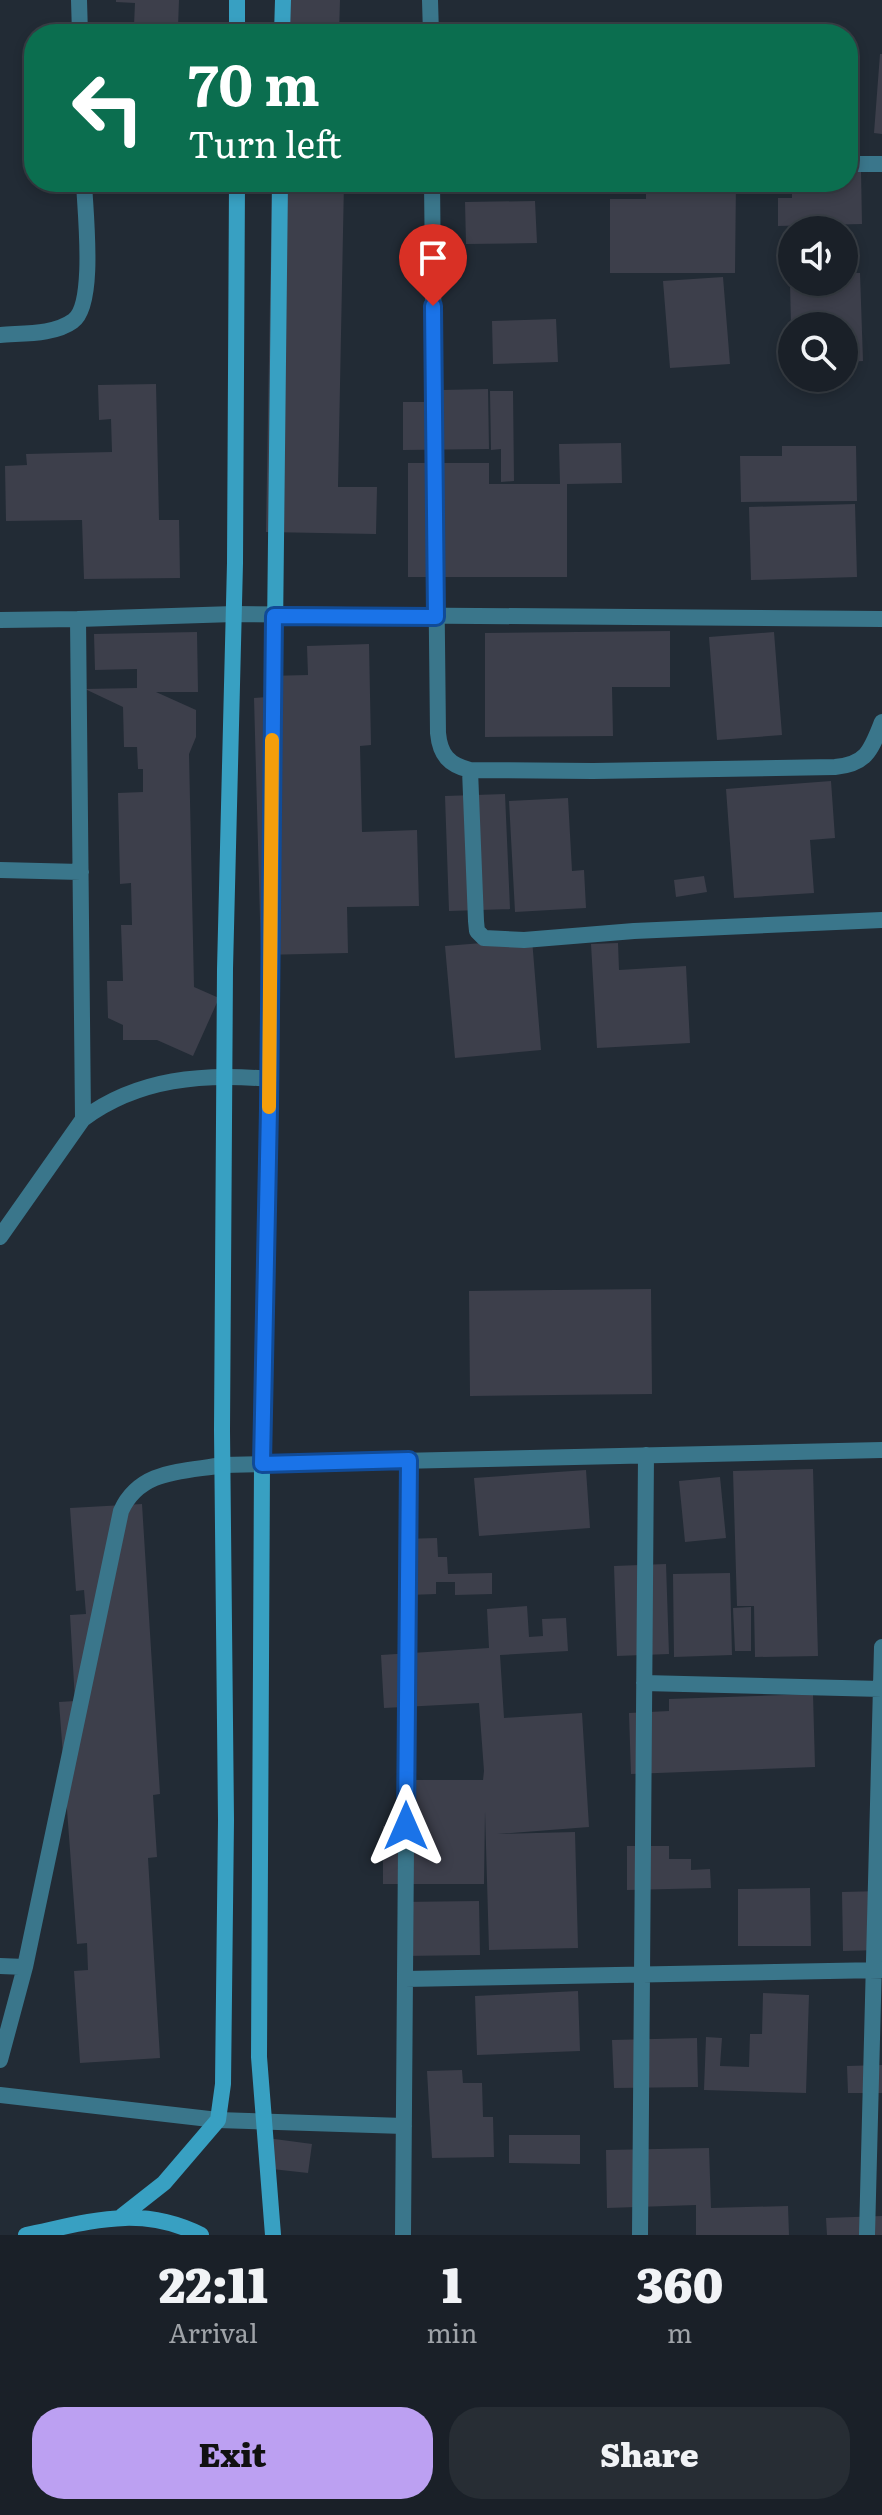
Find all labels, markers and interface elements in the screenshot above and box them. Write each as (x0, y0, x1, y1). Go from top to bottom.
text: 70 m (188, 40, 320, 123)
icon: left (56, 56, 160, 160)
text: Turn left (188, 116, 342, 169)
map controls (778, 216, 858, 392)
button: sound (778, 216, 858, 296)
pin (399, 224, 467, 306)
icon: arrive (411, 236, 455, 280)
button: search (778, 312, 858, 392)
position arrow (364, 1784, 448, 1868)
text: 22:11 (159, 2247, 268, 2318)
text: 1 (442, 2247, 462, 2318)
text: 360 (636, 2247, 723, 2318)
text: Arrival (169, 2312, 258, 2351)
text: min (426, 2312, 477, 2351)
text: m (667, 2312, 692, 2351)
button: Exit (32, 2407, 433, 2499)
button: Share (449, 2407, 850, 2499)

